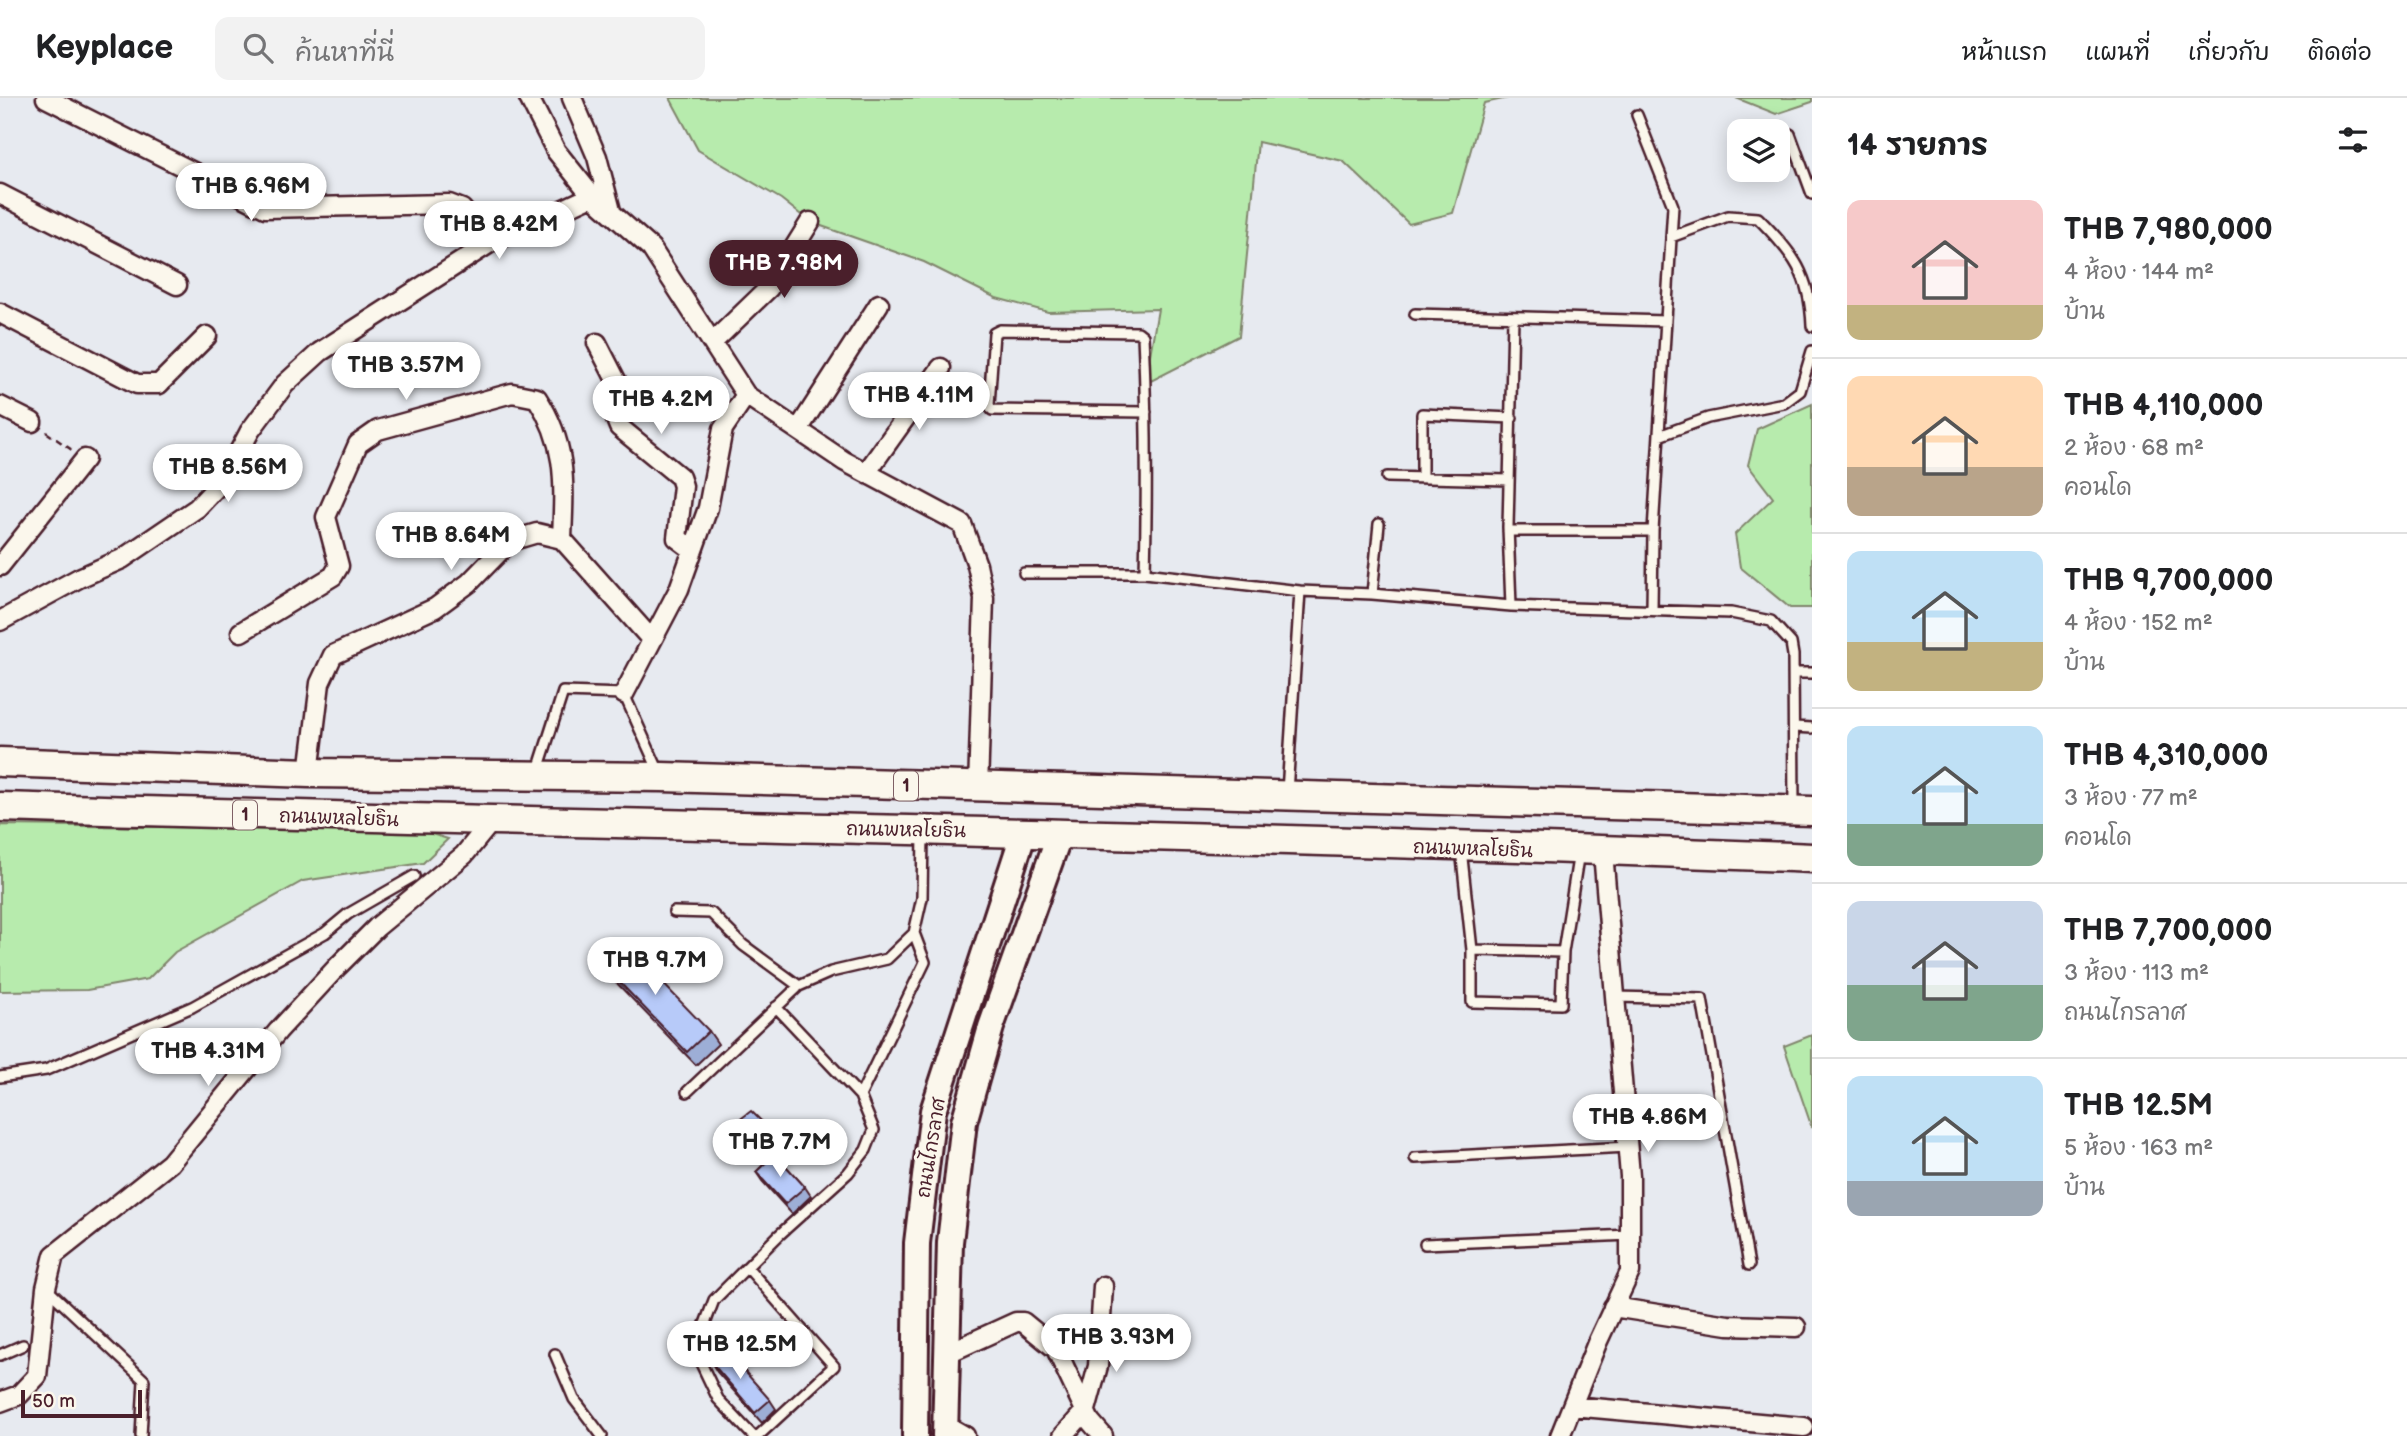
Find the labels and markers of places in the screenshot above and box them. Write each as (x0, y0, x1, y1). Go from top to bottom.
pin: THB 6.96M (171, 164, 331, 223)
pin: THB 8.42M (419, 202, 579, 261)
pin: THB 7.98M (704, 240, 864, 300)
pin: THB 3.57M (326, 342, 486, 402)
pin: THB 4.11M (839, 372, 999, 432)
pin: THB 4.2M (589, 376, 733, 436)
pin: THB 8.56M (148, 444, 308, 504)
pin: THB 8.64M (371, 512, 531, 572)
pin: THB 9.7M (583, 937, 727, 997)
pin: THB 4.31M (128, 1028, 288, 1088)
pin: THB 4.86M (1568, 1094, 1728, 1154)
pin: THB 7.7M (708, 1119, 852, 1179)
pin: THB 3.93M (1036, 1314, 1196, 1374)
pin: THB 12.5M (660, 1322, 820, 1381)

